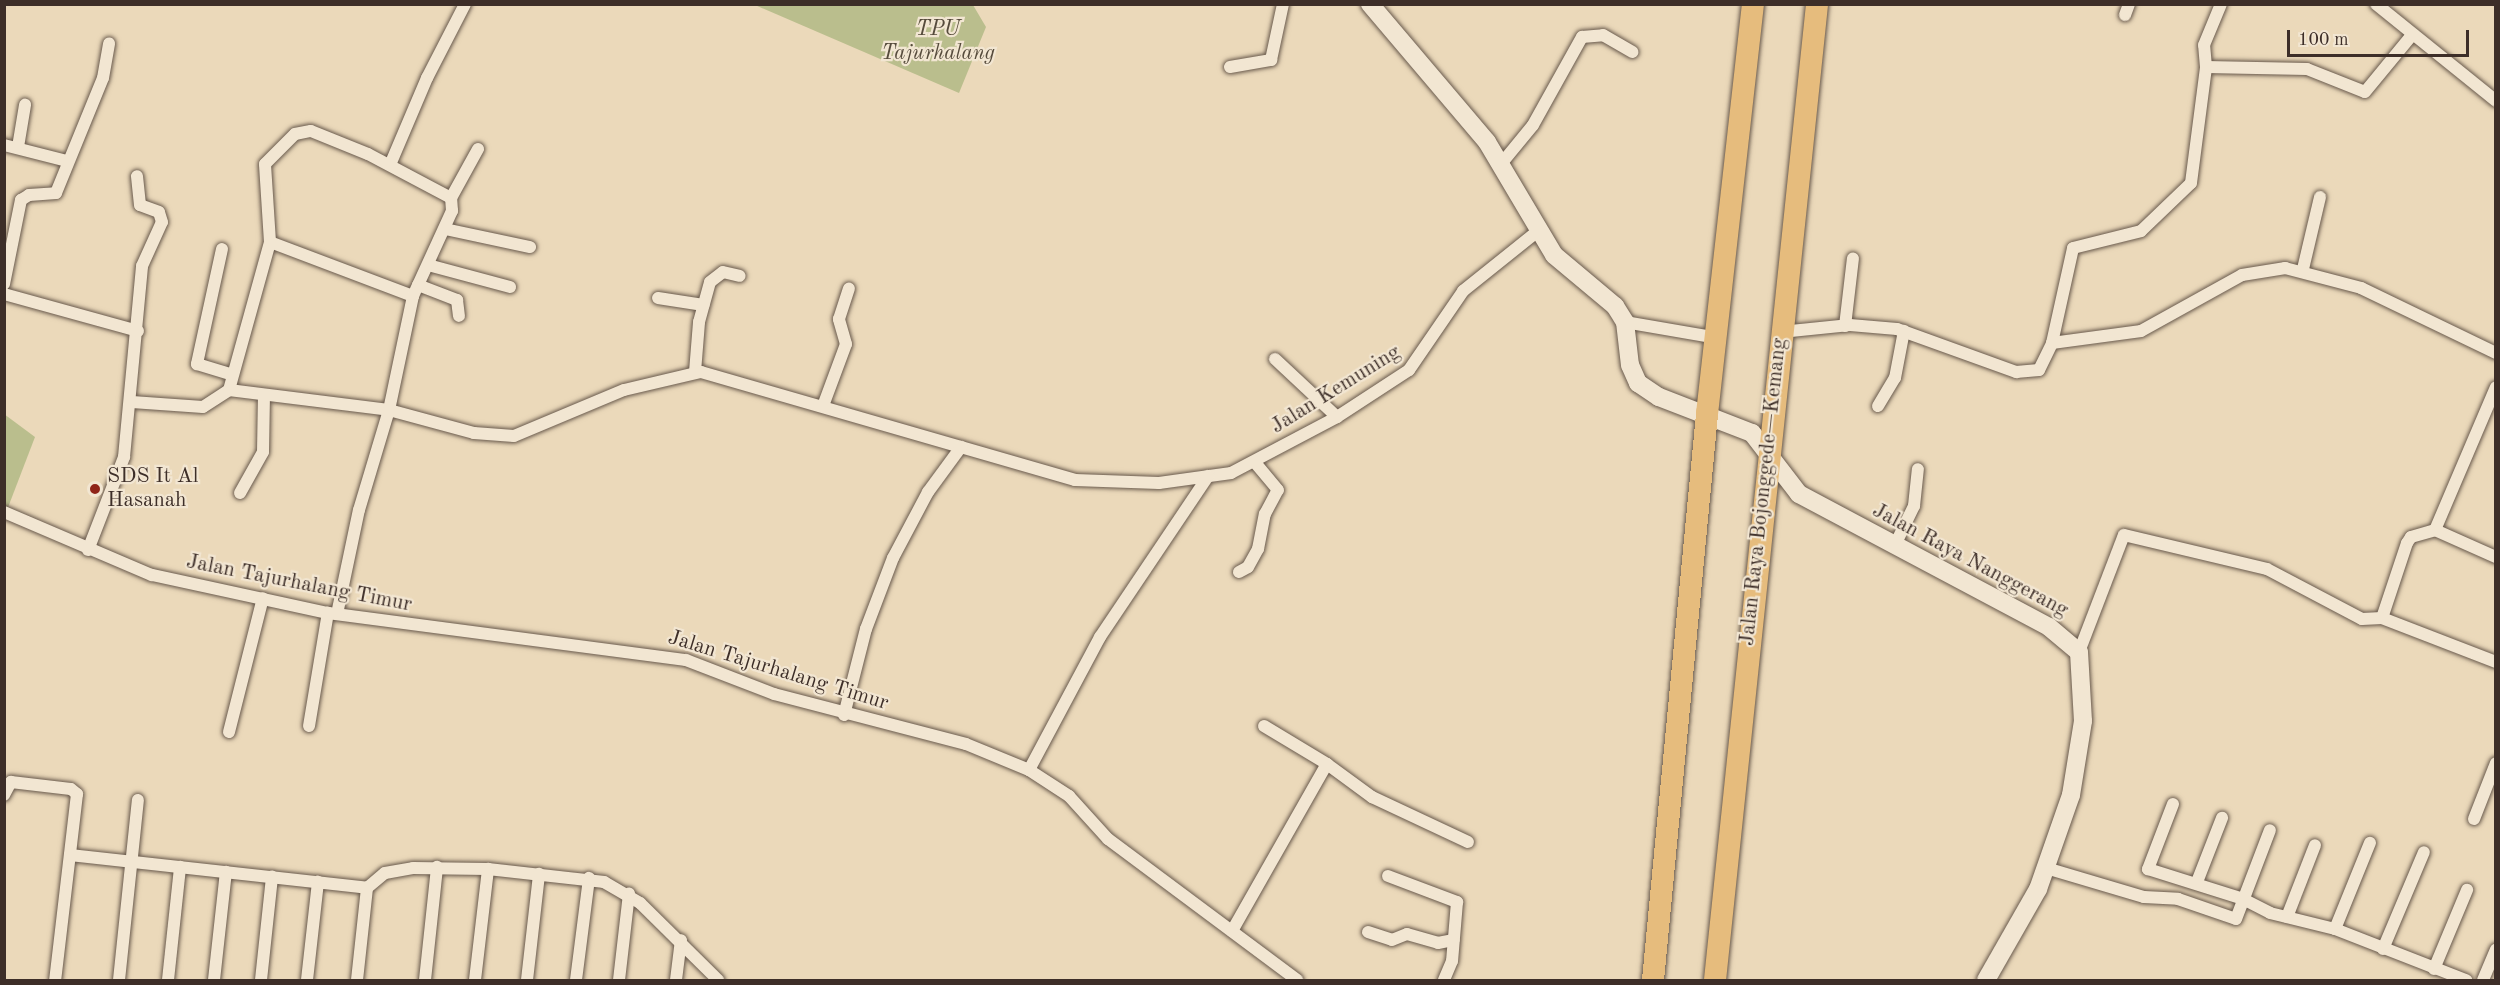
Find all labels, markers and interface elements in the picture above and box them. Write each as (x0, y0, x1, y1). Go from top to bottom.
park label: TPU Tajurhalang (881, 17, 995, 67)
scale bar (2290, 18, 2472, 56)
text: 100 m (2298, 31, 2349, 49)
street label: Jalan Raya Bojonggede—Kemang (1735, 337, 1793, 647)
street label: Jalan Kemuning (1267, 340, 1405, 440)
place label: SDS It Al Hasanah (107, 464, 199, 514)
marker: SDS It Al Hasanah (88, 482, 102, 496)
street label: Jalan Raya Nanggerang (1868, 499, 2072, 623)
street label: Jalan Tajurhalang Timur (184, 550, 414, 618)
street label: Jalan Tajurhalang Timur (665, 625, 891, 717)

